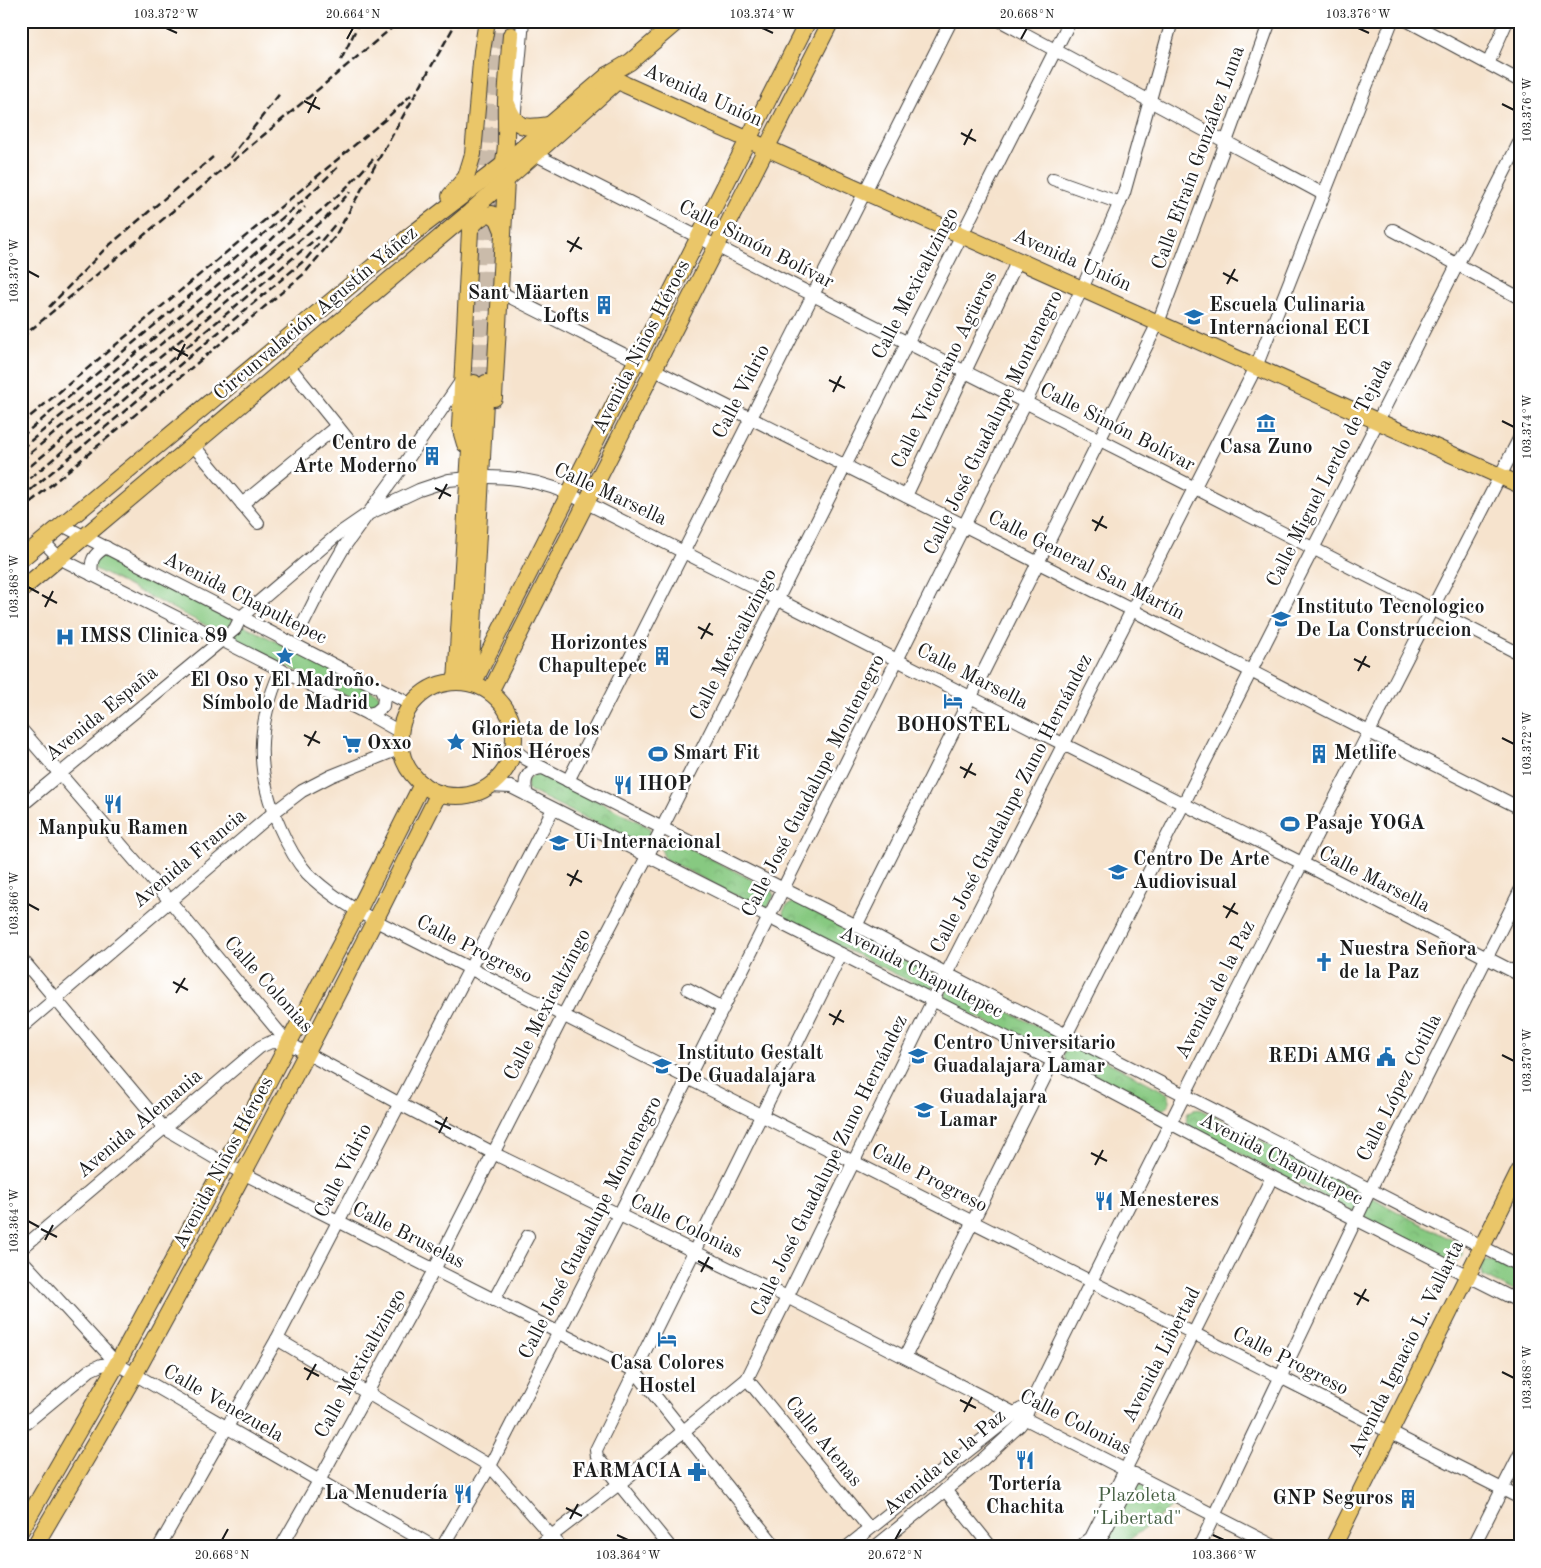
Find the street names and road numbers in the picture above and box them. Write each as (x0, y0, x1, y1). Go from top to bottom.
street label: Calle Efraín González Luna (1149, 43, 1249, 273)
street label: Avenida Unión (641, 61, 765, 131)
street label: Calle Simón Bolívar (675, 197, 837, 293)
street label: Calle Mexicaltzingo (869, 205, 963, 363)
street label: Circunvalación Agustín Yáñez (210, 223, 422, 405)
street label: Avenida Unión (1010, 226, 1134, 296)
street label: Avenida Niños Héroes (590, 257, 694, 437)
street label: Calle Victoriano Agüeros (888, 268, 1002, 472)
street label: Calle José Guadalupe Montenegro (921, 287, 1067, 559)
street label: Calle Vidrio (710, 342, 774, 442)
street label: Calle Miguel Lerdo de Tejada (1264, 355, 1396, 590)
street label: Calle Simón Bolívar (1036, 380, 1198, 476)
street label: Calle Marsella (550, 460, 670, 530)
street label: Calle General San Martín (984, 508, 1188, 625)
street label: Avenida Chapultepec (160, 549, 330, 649)
street label: Calle Mexicaltzingo (687, 566, 781, 724)
street label: Calle Marsella (913, 640, 1031, 714)
street label: Calle José Guadalupe Montenegro (739, 651, 889, 921)
street label: Calle José Guadalupe Zuno Hernández (928, 651, 1096, 957)
street label: Avenida España (42, 663, 162, 765)
street label: Avenida Francia (129, 806, 251, 912)
street label: Calle Marsella (1315, 843, 1433, 917)
street label: Calle Progreso (413, 912, 535, 988)
street label: Avenida de la Paz (1172, 918, 1260, 1062)
street label: Avenida Chapultepec (836, 923, 1006, 1023)
street label: Calle Mexicaltzingo (501, 926, 595, 1084)
street label: Calle Colonias (220, 933, 316, 1037)
street label: Calle López Cotilla (1354, 1011, 1446, 1165)
street label: Calle José Guadalupe Zuno Hernández (748, 1012, 912, 1320)
street label: Avenida Alemania (74, 1066, 207, 1182)
street label: Avenida Niños Héroes (170, 1074, 278, 1252)
street label: Calle José Guadalupe Montenegro (516, 1093, 666, 1363)
street label: Avenida Chapultepec (1196, 1110, 1366, 1210)
street label: Calle Vidrio (312, 1121, 376, 1221)
street label: Calle Progreso (868, 1141, 990, 1217)
street label: Calle Colonias (627, 1191, 745, 1263)
street label: Calle Bruselas (348, 1199, 468, 1273)
street label: Avenida Ignacio L. Vallarta (1346, 1238, 1468, 1460)
street label: Avenida Libertad (1119, 1284, 1205, 1426)
street label: Calle Mexicaltzingo (312, 1286, 410, 1442)
street label: Calle Progreso (1229, 1324, 1351, 1400)
street label: Calle Venezuela (159, 1361, 287, 1447)
street label: Calle Colonias (1016, 1386, 1134, 1460)
street label: Calle Atenas (781, 1393, 865, 1491)
street label: Avenida de la Paz (880, 1406, 1010, 1520)

